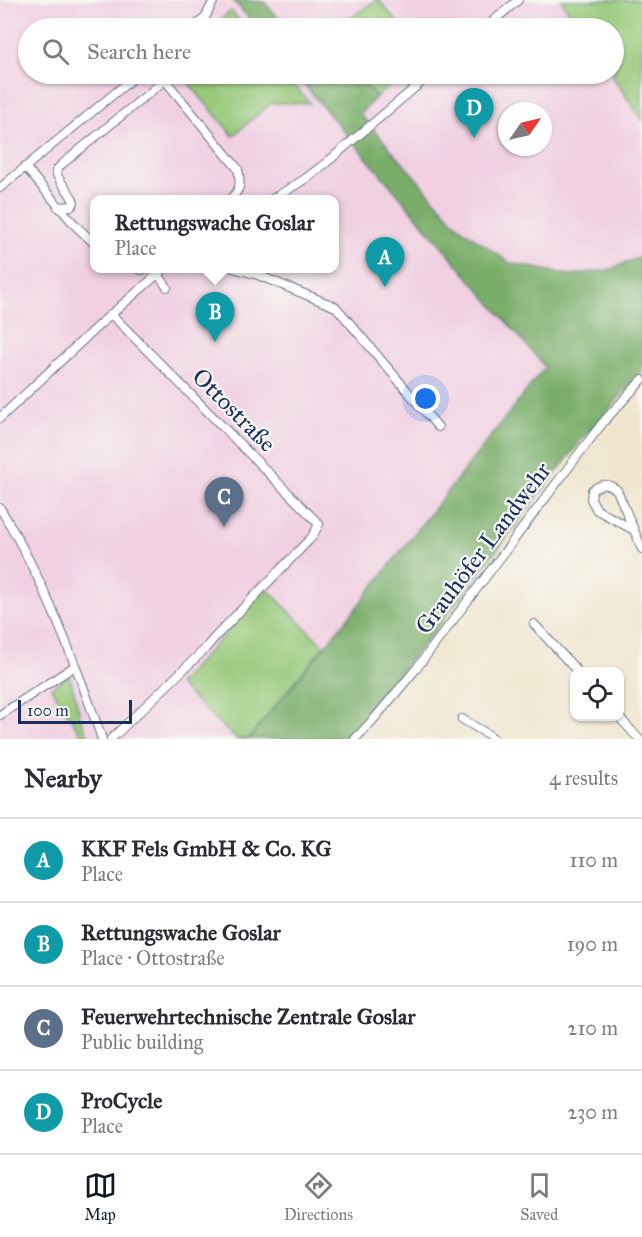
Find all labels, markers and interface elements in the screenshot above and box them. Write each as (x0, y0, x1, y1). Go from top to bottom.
search box (18, 18, 624, 84)
icon: search (39, 35, 72, 68)
text: Search here (87, 38, 191, 65)
pin: D (454, 88, 494, 138)
north arrow (498, 102, 552, 156)
popup (90, 195, 339, 273)
text: Rettungswache Goslar (115, 209, 314, 236)
text: Place (115, 236, 157, 260)
pin: A (366, 238, 404, 287)
pin: B (196, 292, 234, 342)
street label: Ottostraße (186, 362, 282, 458)
your location (411, 384, 440, 413)
street label: Grauhöfer Landwehr (409, 456, 557, 640)
pin: C (204, 478, 244, 527)
map controls (570, 667, 624, 721)
button: locate (570, 667, 624, 721)
scale bar (18, 697, 132, 724)
text: 100 m (27, 701, 69, 720)
text: Nearby (24, 762, 102, 794)
text: 4 results (549, 766, 618, 790)
text: KKF Fels GmbH & Co. KG (81, 835, 332, 862)
text: A (37, 848, 50, 872)
text: 110 m (570, 848, 618, 872)
text: Place (81, 862, 123, 886)
text: Rettungswache Goslar (81, 919, 281, 946)
text: B (37, 932, 50, 956)
text: 190 m (567, 932, 618, 956)
text: Place · Ottostraße (81, 946, 225, 970)
text: Feuerwehrtechnische Zentrale Goslar (81, 1003, 416, 1030)
text: C (37, 1016, 50, 1040)
text: 210 m (568, 1016, 618, 1040)
text: Public building (81, 1030, 203, 1054)
text: ProCycle (81, 1087, 162, 1114)
text: D (36, 1100, 51, 1124)
text: 230 m (567, 1100, 618, 1124)
text: Place (81, 1114, 123, 1138)
tab: Map (84, 1169, 117, 1224)
tab: Directions (284, 1169, 353, 1224)
tab: Saved (520, 1169, 558, 1224)

